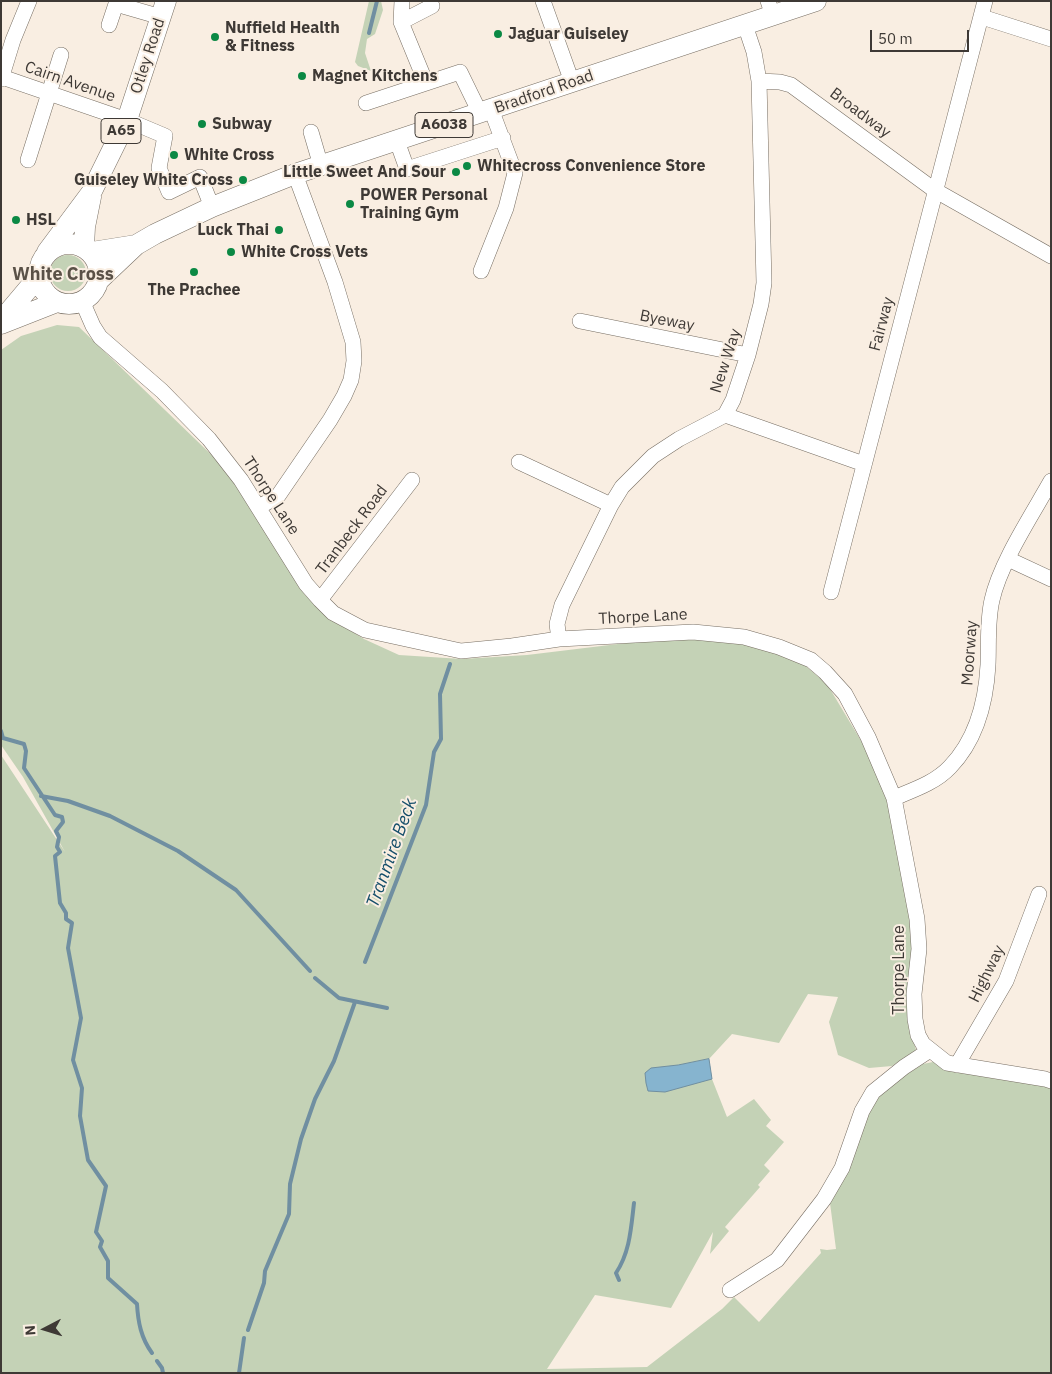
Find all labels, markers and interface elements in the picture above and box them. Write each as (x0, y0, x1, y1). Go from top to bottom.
street label: Otley Road (127, 16, 169, 96)
place label: Nuffield Health & Fitness (225, 18, 340, 56)
scale bar (872, 20, 971, 52)
place label: Jaguar Guiseley (508, 24, 629, 44)
marker: Jaguar Guiseley (492, 28, 504, 40)
text: 50 m (878, 29, 913, 48)
marker: Nuffield Health & Fitness (209, 31, 221, 43)
street label: Cairn Avenue (22, 58, 118, 106)
place label: Magnet Kitchens (312, 66, 438, 86)
street label: Bradford Road (492, 66, 596, 118)
marker: Magnet Kitchens (296, 70, 308, 82)
street label: Broadway (826, 84, 894, 142)
road number: A6038 (415, 112, 473, 138)
place label: Subway (212, 114, 272, 134)
road number: A65 (101, 118, 141, 144)
marker: Subway (196, 118, 208, 130)
place label: White Cross (184, 145, 274, 165)
marker: White Cross (168, 149, 180, 161)
place label: Whitecross Convenience Store (477, 156, 705, 176)
marker: Whitecross Convenience Store (461, 160, 473, 172)
place label: Little Sweet And Sour (283, 162, 446, 182)
marker: Little Sweet And Sour (450, 166, 462, 178)
place label: Guiseley White Cross (74, 170, 233, 190)
marker: Guiseley White Cross (237, 174, 249, 186)
place label: POWER Personal Training Gym (360, 185, 488, 223)
marker: POWER Personal Training Gym (344, 198, 356, 210)
place label: HSL (26, 210, 56, 230)
marker: HSL (10, 214, 22, 226)
place label: Luck Thai (197, 220, 269, 240)
marker: Luck Thai (273, 224, 285, 236)
place label: White Cross Vets (241, 242, 368, 262)
marker: White Cross Vets (225, 246, 237, 258)
district label: White Cross (12, 264, 114, 286)
marker: The Prachee (188, 266, 200, 278)
place label: The Prachee (147, 280, 241, 300)
street label: Fairway (866, 295, 898, 353)
street label: Byeway (638, 306, 696, 336)
street label: New Way (707, 326, 745, 396)
street label: Thorpe Lane (239, 453, 303, 539)
street label: Tranbeck Road (312, 482, 392, 578)
street label: Thorpe Lane (598, 605, 688, 629)
street label: Moorway (958, 620, 982, 686)
water label: Tranmire Beck (362, 795, 422, 911)
street label: Thorpe Lane (889, 925, 909, 1015)
street label: Highway (965, 942, 1009, 1006)
north arrow (20, 1304, 70, 1354)
text: N (21, 1324, 39, 1336)

